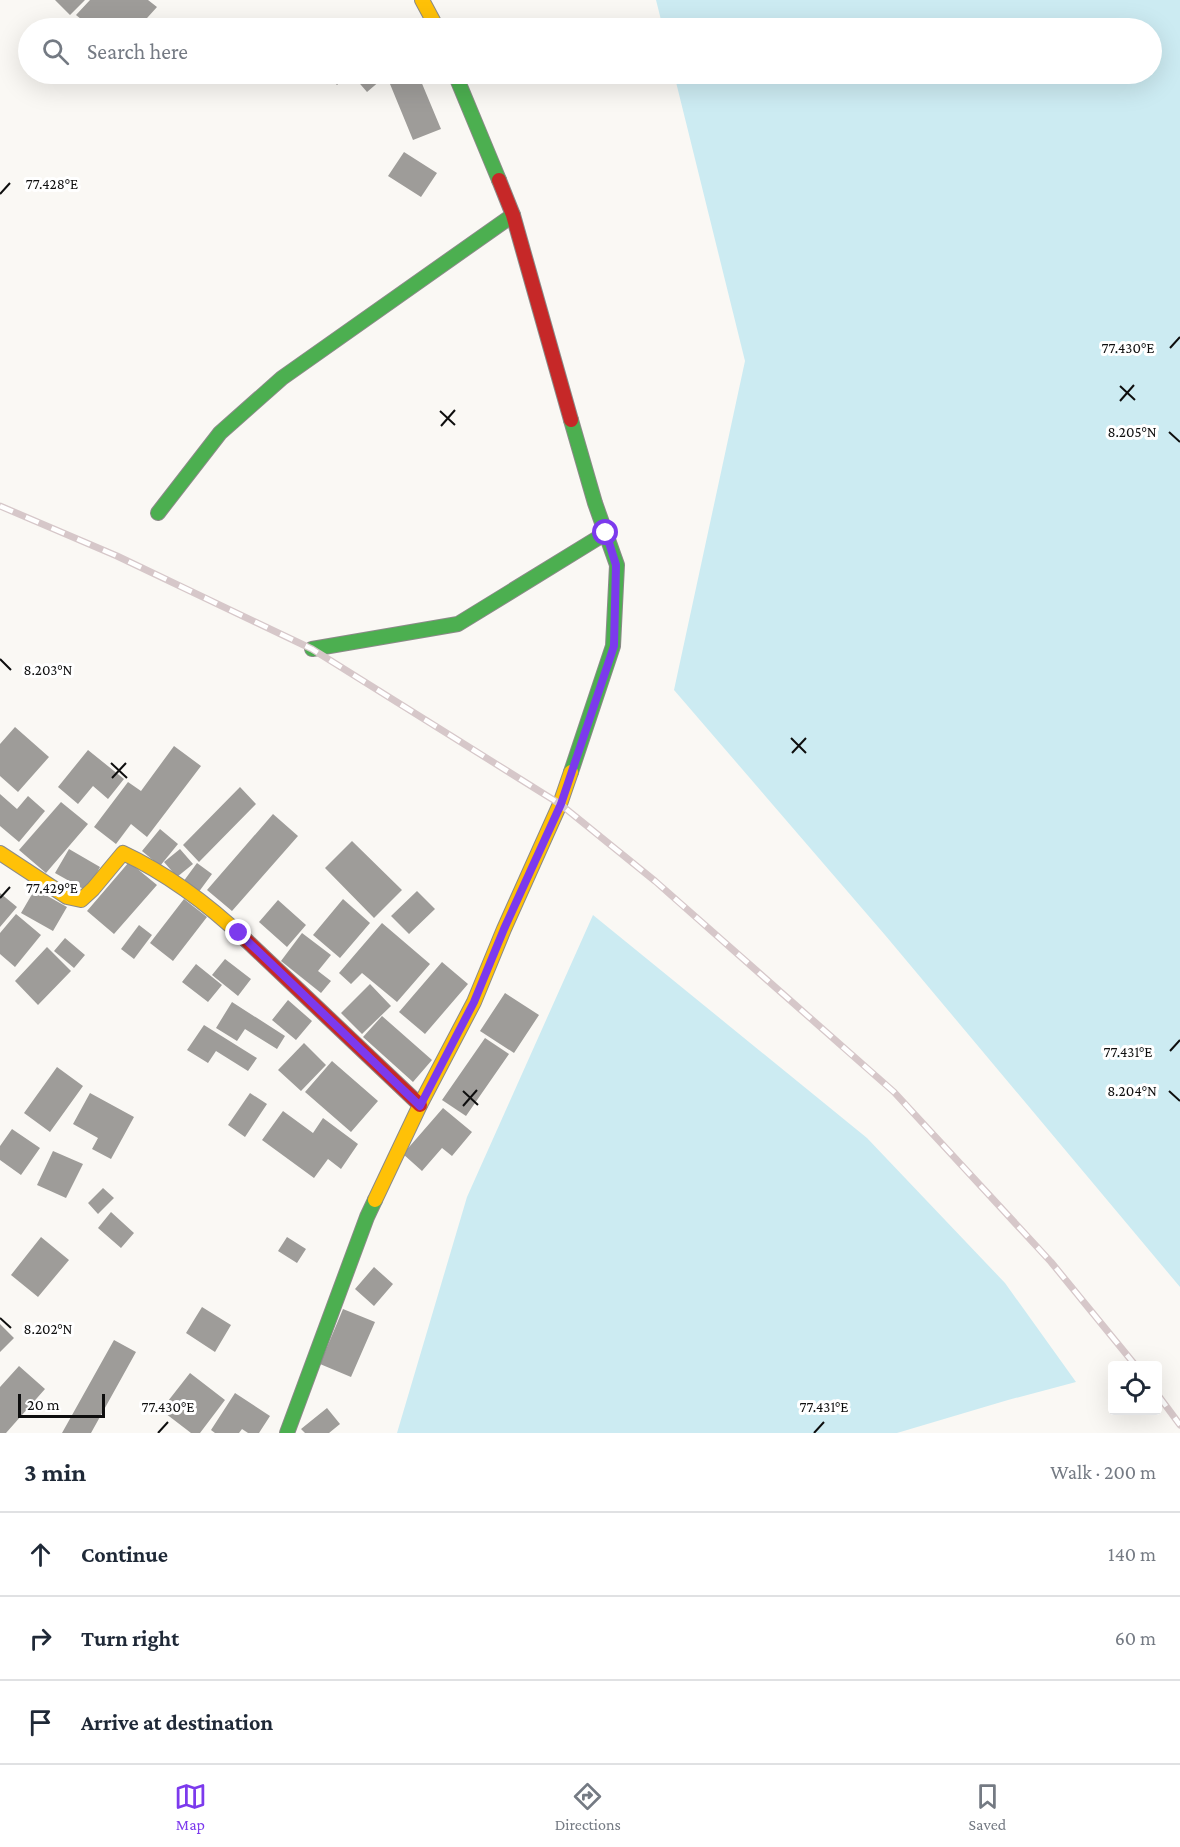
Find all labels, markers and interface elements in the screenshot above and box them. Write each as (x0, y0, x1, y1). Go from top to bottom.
search box (18, 18, 1162, 84)
icon: search (39, 35, 72, 68)
text: Search here (87, 39, 188, 64)
text: 77.428°E (26, 176, 78, 192)
text: 77.430°E (1102, 340, 1154, 356)
text: 8.205°N (1107, 424, 1157, 440)
route start (592, 519, 618, 545)
text: 8.203°N (24, 662, 73, 678)
text: 77.429°E (26, 880, 78, 896)
route end (225, 919, 251, 945)
text: 77.431°E (1104, 1044, 1152, 1060)
text: 8.204°N (1107, 1083, 1157, 1099)
text: 8.202°N (24, 1321, 73, 1337)
map controls (1108, 1361, 1162, 1415)
button: locate (1108, 1361, 1162, 1415)
scale bar (18, 1391, 105, 1418)
text: 20 m (27, 1396, 60, 1413)
text: 77.430°E (142, 1399, 194, 1415)
text: 77.431°E (800, 1399, 848, 1415)
text: 3 min (24, 1458, 86, 1487)
text: Walk · 200 m (1050, 1461, 1156, 1483)
icon: ahead (24, 1538, 57, 1571)
text: Continue (81, 1542, 168, 1567)
text: 140 m (1108, 1543, 1156, 1565)
icon: right (24, 1622, 57, 1655)
text: Turn right (81, 1626, 179, 1651)
text: 60 m (1115, 1627, 1156, 1649)
icon: arrive (24, 1706, 57, 1739)
text: Arrive at destination (81, 1710, 273, 1735)
tab: Map (174, 1780, 207, 1833)
tab: Directions (555, 1780, 621, 1833)
tab: Saved (969, 1780, 1006, 1833)

